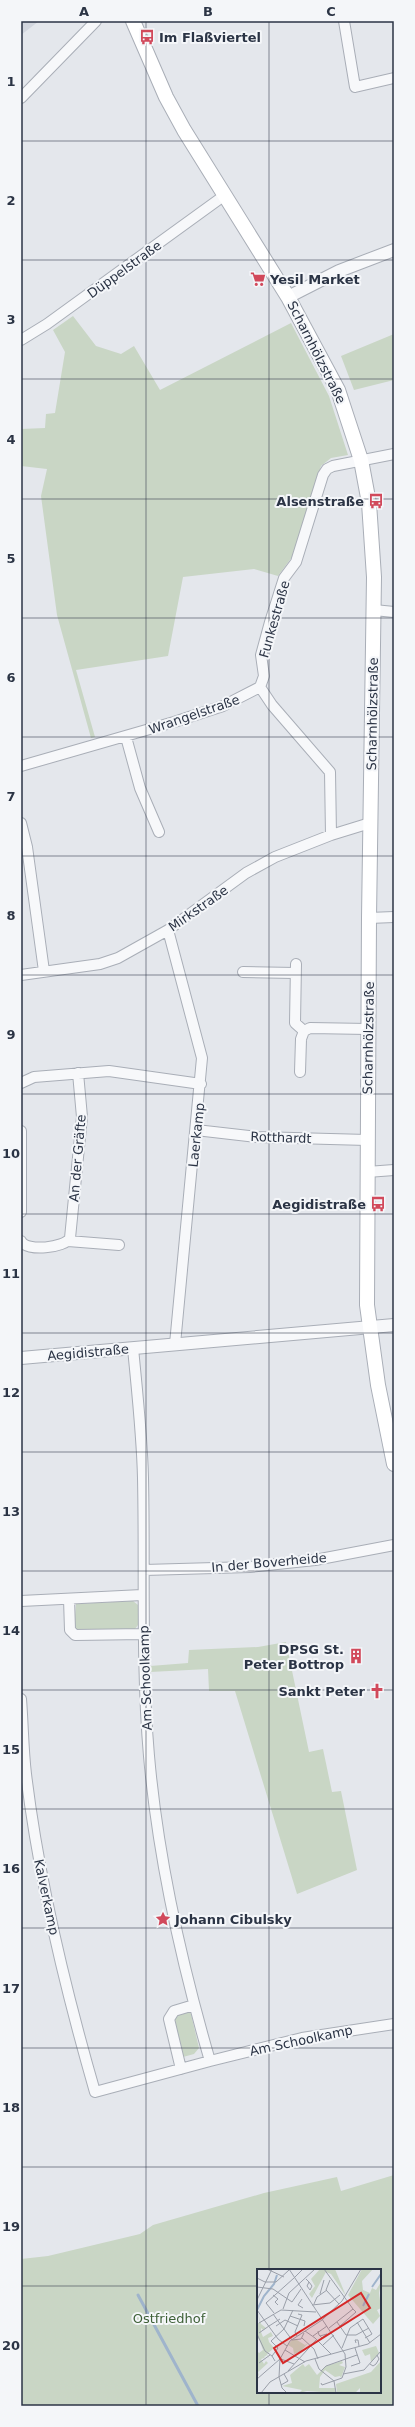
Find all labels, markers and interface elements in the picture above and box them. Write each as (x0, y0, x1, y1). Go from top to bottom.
text: A (79, 4, 89, 19)
text: B (203, 4, 213, 19)
text: C (326, 4, 336, 19)
bus stop icon: Im Flaßviertel (138, 28, 156, 46)
place label: Im Flaßviertel (159, 30, 261, 45)
text: 1 (6, 74, 16, 89)
text: 2 (6, 193, 16, 208)
street label: Düppelstraße (84, 238, 164, 301)
supermarket icon: Yesil Market (249, 270, 267, 288)
place label: Yesil Market (269, 272, 360, 287)
street label: Scharnhölzstraße (284, 298, 349, 406)
text: 3 (6, 312, 16, 327)
text: 4 (6, 432, 16, 447)
bus stop icon: Alsenstraße (367, 492, 385, 510)
place label: Alsenstraße (276, 494, 364, 509)
text: 5 (6, 551, 16, 566)
street label: Funkestraße (256, 579, 293, 660)
street label: Scharnhölzstraße (364, 657, 381, 771)
text: 6 (6, 670, 16, 685)
street label: Wrangelstraße (147, 692, 242, 737)
text: 7 (6, 789, 16, 804)
street label: Mirkstraße (166, 882, 231, 934)
text: 8 (6, 908, 16, 923)
street label: Scharnhölzstraße (360, 981, 377, 1095)
text: 9 (6, 1027, 16, 1042)
street label: Laerkamp (186, 1102, 207, 1168)
street label: An der Gräfte (66, 1114, 89, 1202)
street label: Rotthardt (250, 1129, 312, 1146)
text: 10 (2, 1146, 20, 1161)
bus stop icon: Aegidistraße (369, 1195, 387, 1213)
place label: Aegidistraße (272, 1197, 366, 1212)
text: 11 (2, 1266, 20, 1281)
street label: Aegidistraße (47, 1341, 129, 1364)
text: 12 (2, 1385, 20, 1400)
text: 13 (2, 1504, 20, 1519)
street label: In der Boverheide (211, 1550, 327, 1575)
text: 14 (2, 1623, 20, 1638)
street label: Am Schoolkamp (136, 1625, 155, 1731)
place label: DPSG St. Peter Bottrop (244, 1642, 344, 1672)
building icon: DPSG St. Peter Bottrop (347, 1647, 365, 1665)
church icon: Sankt Peter (368, 1682, 386, 1700)
place label: Sankt Peter (278, 1684, 366, 1699)
text: 15 (2, 1742, 20, 1757)
street label: Kalverkamp (31, 1858, 62, 1936)
text: 16 (2, 1861, 20, 1876)
place icon: Johann Cibulsky (154, 1910, 172, 1928)
place label: Johann Cibulsky (174, 1912, 292, 1927)
text: 17 (2, 1981, 20, 1996)
street label: Am Schoolkamp (248, 2022, 354, 2059)
text: 18 (2, 2100, 20, 2115)
text: 19 (2, 2219, 20, 2234)
inset map (257, 2269, 381, 2393)
park label: Ostfriedhof (133, 2311, 206, 2326)
text: 20 (2, 2338, 20, 2353)

